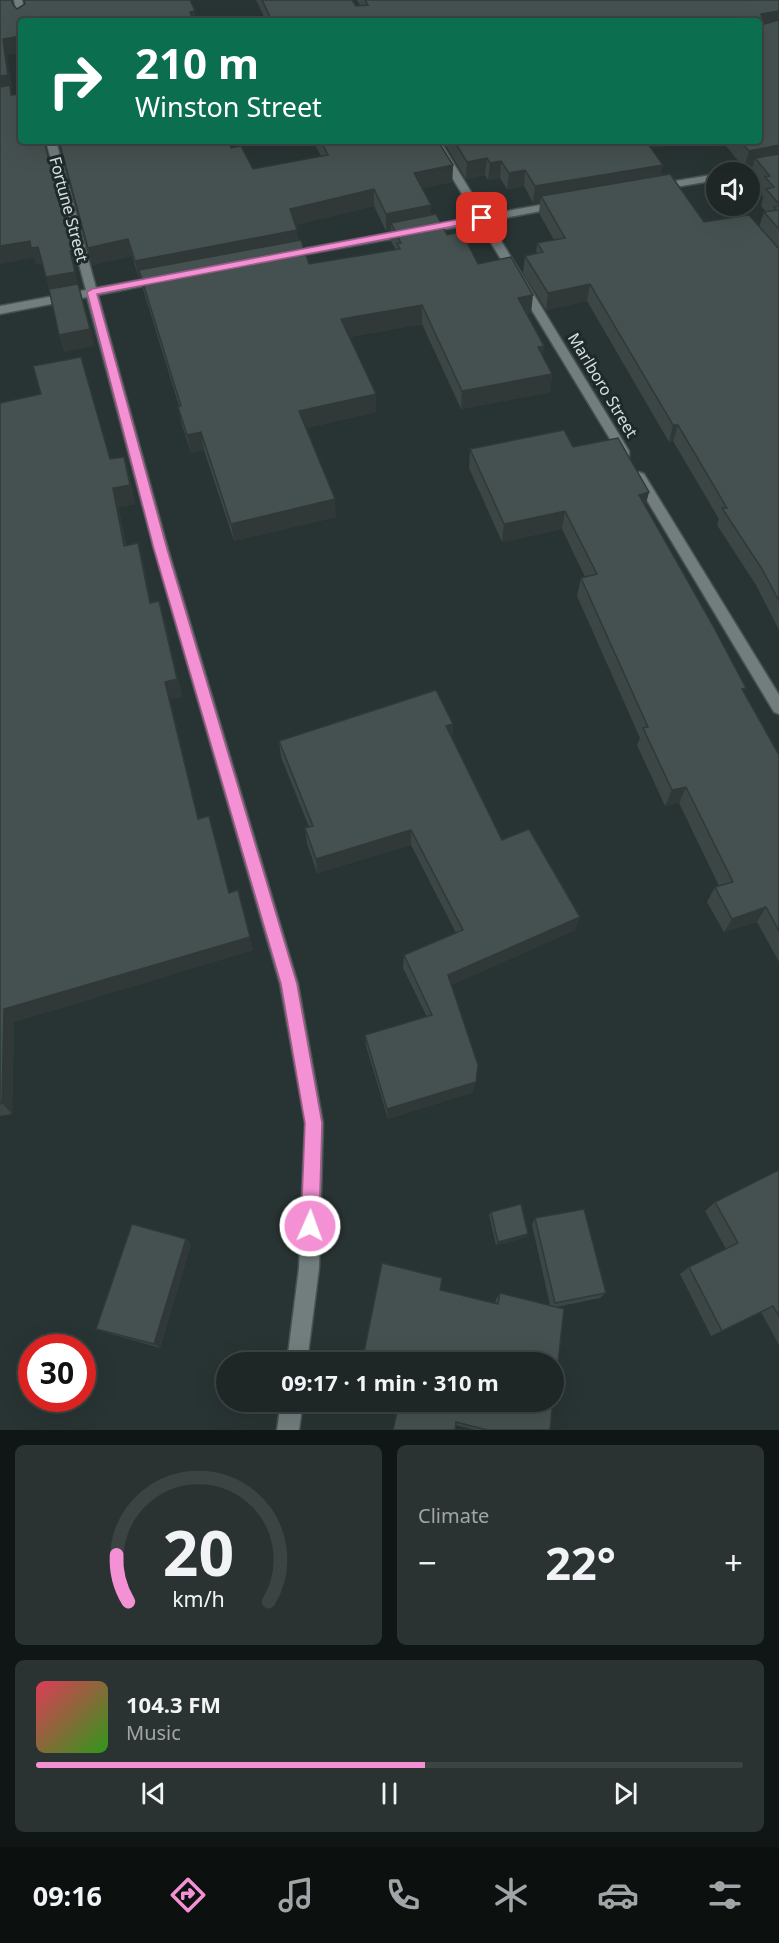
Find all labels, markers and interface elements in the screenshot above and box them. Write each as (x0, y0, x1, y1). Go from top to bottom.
text: 210 m (135, 34, 259, 91)
icon: right (36, 42, 114, 120)
text: Winston Street (135, 88, 322, 125)
street label: Fortune Street (44, 154, 94, 264)
map controls (706, 162, 760, 216)
button: sound (706, 162, 760, 216)
pin (456, 192, 507, 243)
icon: arrive (465, 201, 498, 234)
street label: Marlboro Street (563, 329, 643, 442)
position arrow (278, 1194, 342, 1258)
speed limit sign: 30 (18, 1334, 96, 1412)
text: 09:17 · 1 min · 310 m (281, 1367, 499, 1397)
text: Climate (418, 1502, 489, 1529)
text: 20 (163, 1509, 234, 1594)
text: 22° (545, 1532, 616, 1593)
text: − (418, 1540, 437, 1585)
text: + (724, 1540, 743, 1585)
text: km/h (172, 1584, 225, 1613)
text: 104.3 FM (126, 1689, 221, 1719)
text: Music (126, 1719, 181, 1746)
icon: previous (137, 1777, 170, 1810)
icon: pause (373, 1777, 406, 1810)
icon: next (609, 1777, 642, 1810)
icon: directions (167, 1874, 209, 1916)
icon: music (275, 1874, 317, 1916)
icon: phone (382, 1874, 424, 1916)
icon: climate (490, 1874, 532, 1916)
icon: car (597, 1874, 639, 1916)
icon: filters (704, 1874, 746, 1916)
text: 09:16 (33, 1877, 102, 1914)

